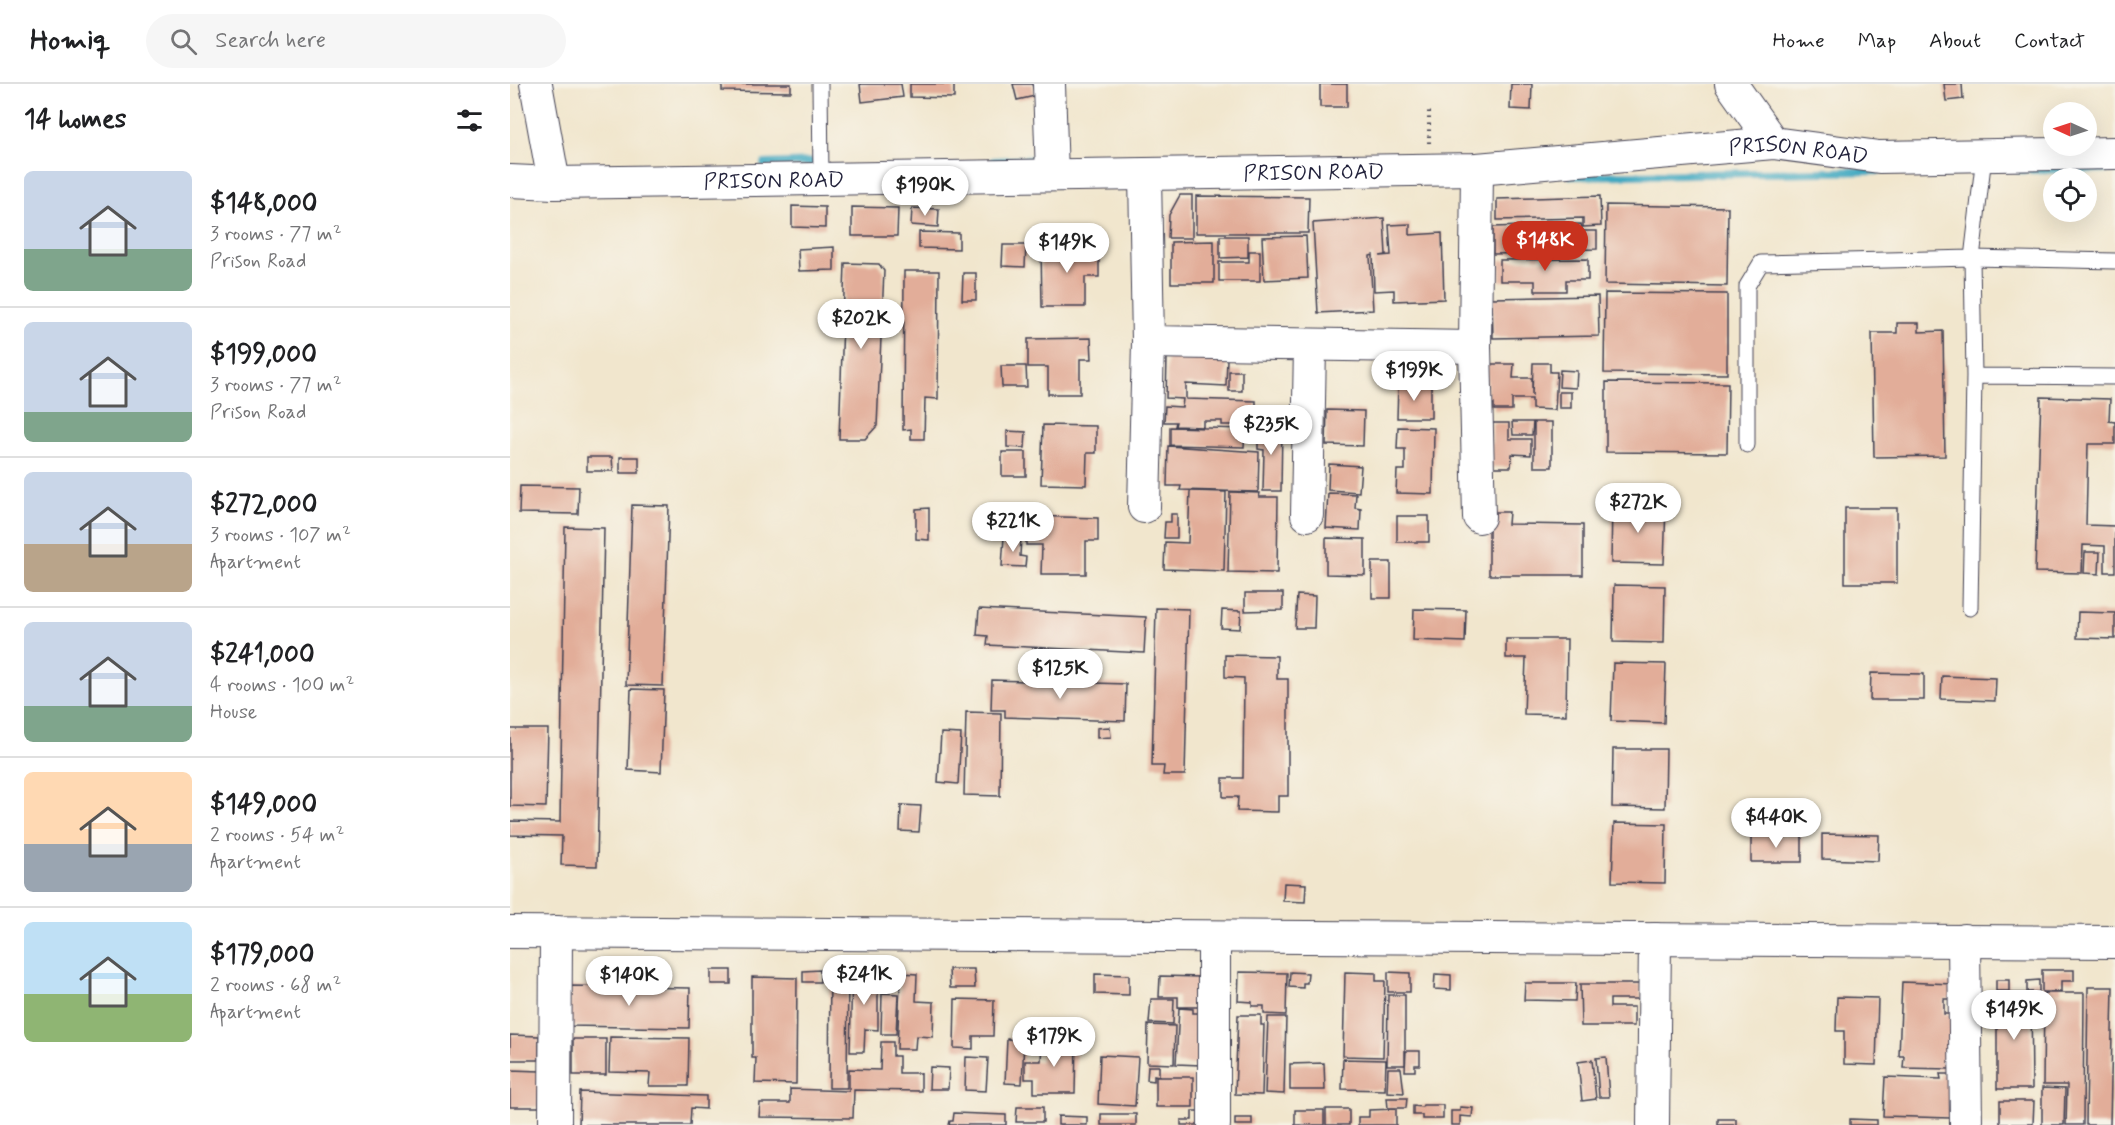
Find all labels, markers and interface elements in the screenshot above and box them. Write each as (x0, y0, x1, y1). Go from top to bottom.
search box (146, 14, 566, 68)
text: Homiq (30, 23, 110, 60)
icon: search (167, 25, 200, 58)
text: Search here (215, 27, 326, 55)
text: Home (1773, 27, 1825, 55)
text: Map (1858, 27, 1896, 55)
text: About (1929, 27, 1981, 55)
text: Contact (2014, 27, 2085, 55)
north arrow (2043, 102, 2097, 156)
map controls (2043, 102, 2097, 222)
text: 14 homes (24, 103, 126, 137)
icon: filters (453, 104, 486, 137)
street label: PRISON ROAD (1727, 131, 1870, 171)
street label: PRISON ROAD (1243, 158, 1384, 189)
pin: $190K (883, 166, 967, 217)
street label: PRISON ROAD (703, 167, 845, 197)
button: locate (2043, 168, 2097, 222)
text: $190K (896, 172, 954, 199)
text: $148,000 (210, 187, 317, 221)
icon: home (72, 195, 144, 267)
text: 3 rooms · 77 m² (210, 221, 342, 248)
pin: $148K (1503, 221, 1587, 272)
pin: $149K (1025, 223, 1109, 274)
text: $148K (1516, 227, 1574, 254)
text: $149K (1038, 229, 1096, 256)
text: Prison Road (210, 248, 306, 275)
pin: $202K (819, 299, 903, 350)
text: $202K (831, 305, 891, 332)
text: $199,000 (210, 338, 317, 372)
icon: home (72, 346, 144, 418)
pin: $199K (1372, 351, 1456, 402)
text: $199K (1385, 357, 1443, 384)
text: 3 rooms · 77 m² (210, 372, 342, 399)
text: Prison Road (210, 399, 306, 426)
pin: $235K (1229, 405, 1313, 456)
text: $235K (1243, 411, 1299, 438)
pin: $272K (1596, 483, 1680, 534)
text: $272,000 (210, 488, 317, 522)
text: $272K (1609, 489, 1667, 516)
icon: home (72, 496, 144, 568)
pin: $221K (971, 502, 1055, 553)
text: $221K (986, 508, 1040, 535)
text: 3 rooms · 107 m² (210, 522, 351, 549)
text: Apartment (210, 549, 301, 576)
text: $241,000 (210, 638, 315, 672)
icon: home (72, 646, 144, 718)
pin: $125K (1018, 649, 1102, 700)
text: $125K (1032, 655, 1088, 682)
text: 4 rooms · 100 m² (210, 672, 354, 699)
text: House (210, 699, 257, 726)
text: $149,000 (210, 788, 317, 822)
icon: home (72, 796, 144, 868)
pin: $440K (1734, 798, 1818, 849)
text: $440K (1745, 804, 1807, 831)
text: 2 rooms · 54 m² (210, 822, 344, 849)
text: Apartment (210, 849, 301, 876)
text: $179,000 (210, 938, 314, 972)
icon: home (72, 946, 144, 1018)
pin: $241K (822, 955, 906, 1006)
pin: $140K (587, 956, 671, 1007)
text: $241K (836, 961, 892, 988)
text: $140K (600, 962, 658, 989)
text: 2 rooms · 68 m² (210, 972, 341, 999)
pin: $149K (1972, 990, 2056, 1041)
text: $149K (1985, 996, 2043, 1023)
text: Apartment (210, 999, 301, 1026)
pin: $179K (1012, 1017, 1096, 1068)
text: $179K (1026, 1023, 1082, 1050)

